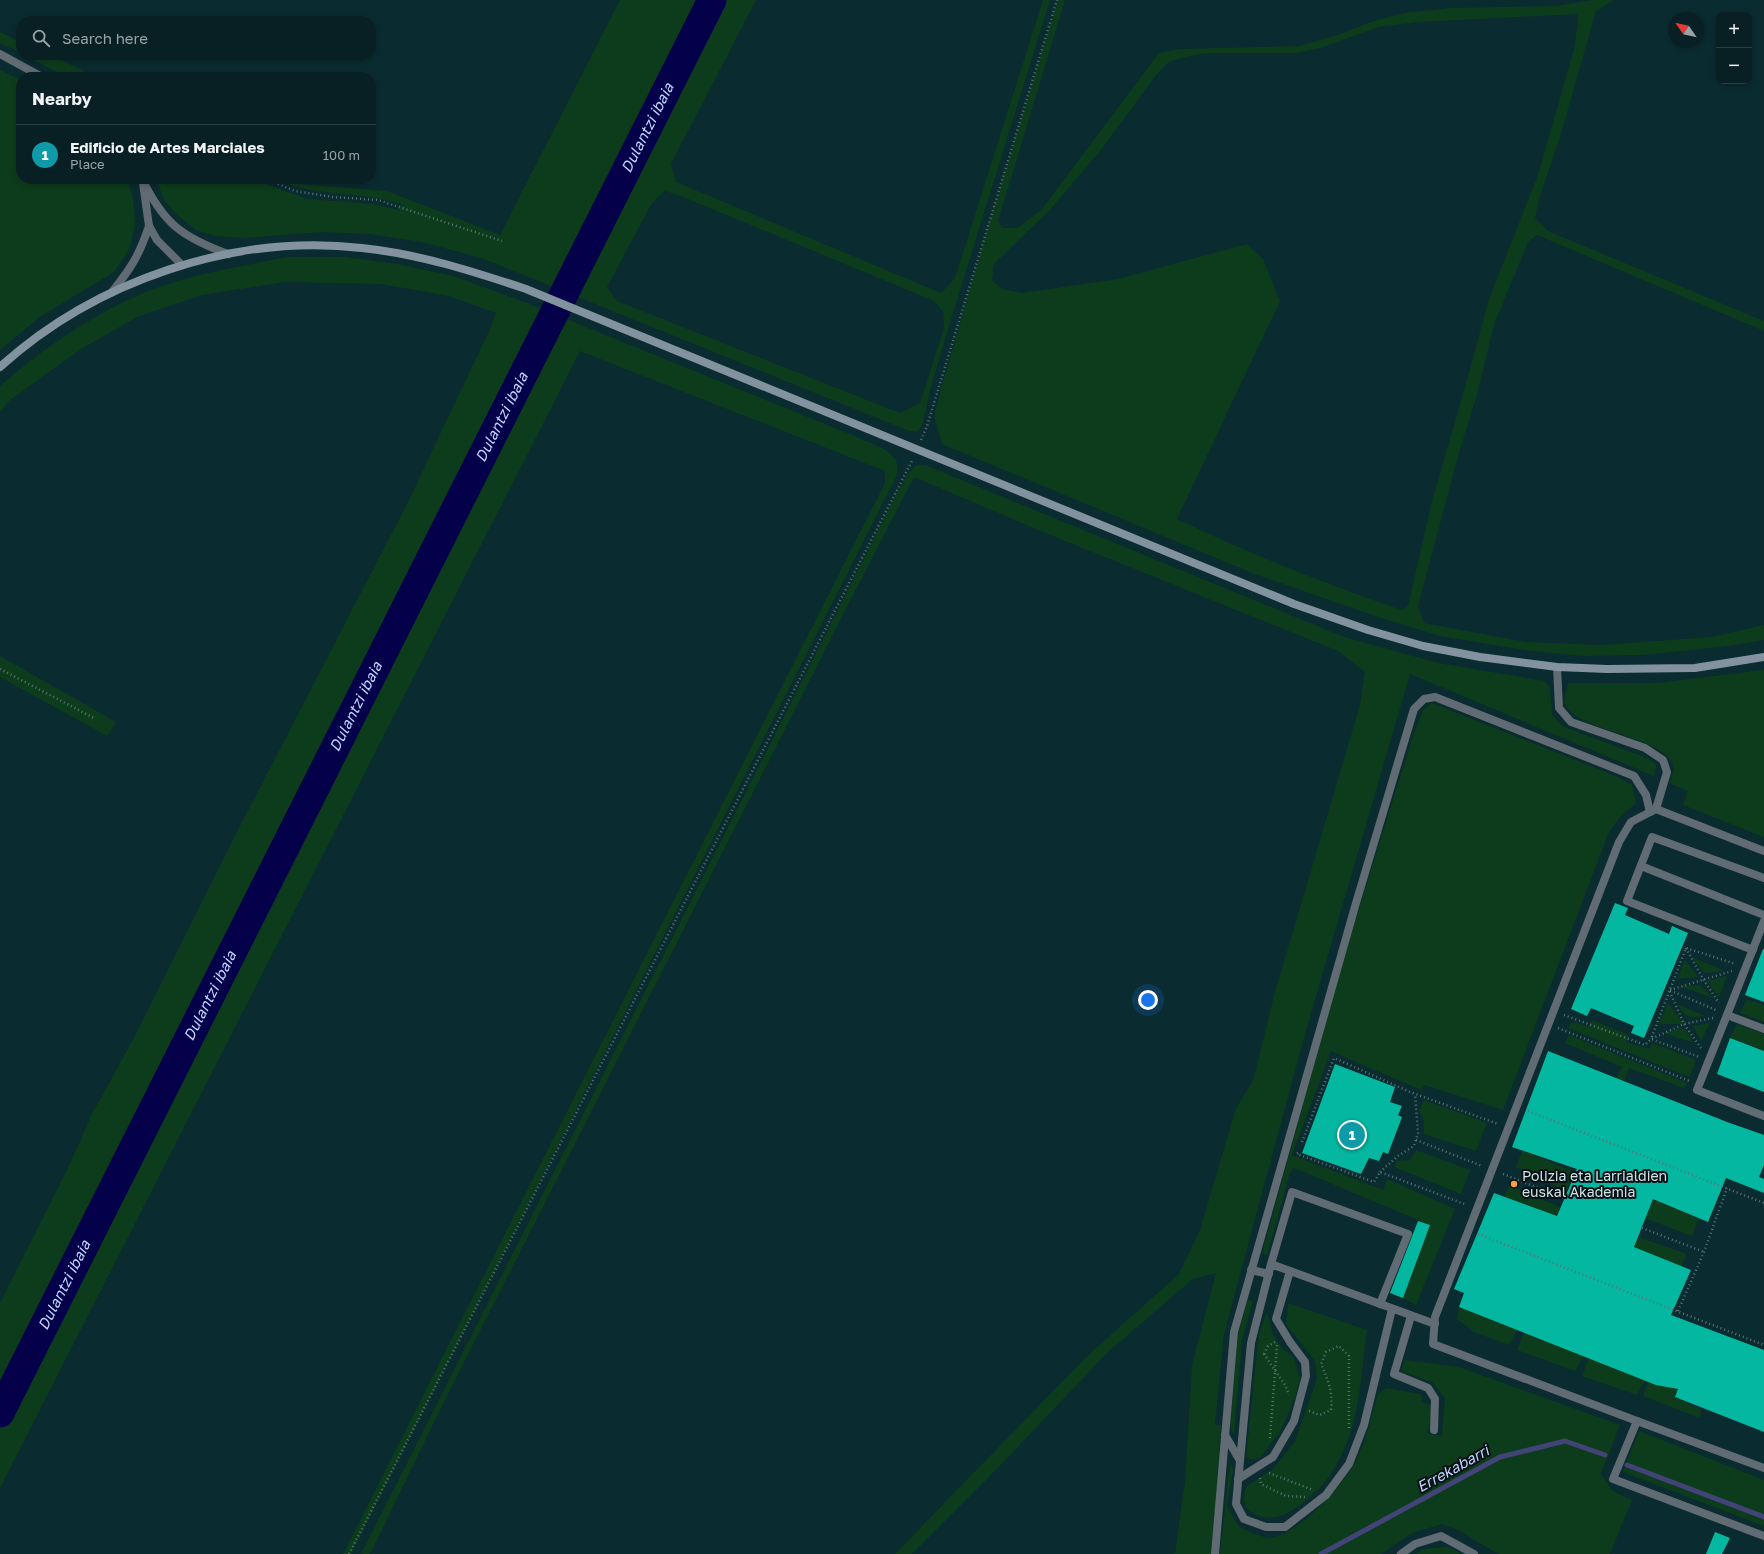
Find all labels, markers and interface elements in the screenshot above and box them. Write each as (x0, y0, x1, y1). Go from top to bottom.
north arrow (1668, 12, 1704, 48)
map controls (1716, 12, 1752, 84)
button: + (1716, 12, 1752, 48)
search box (16, 16, 376, 60)
icon: search (30, 27, 52, 49)
text: Search here (62, 29, 148, 47)
button: − (1716, 48, 1752, 84)
water label: Dulantzi ibaia (617, 79, 677, 175)
text: Nearby (32, 88, 92, 109)
text: Edificio de Artes Marciales (70, 138, 265, 156)
text: 1 (42, 147, 48, 163)
text: 100 m (323, 147, 360, 163)
text: Place (70, 156, 105, 172)
water label: Dulantzi ibaia (471, 369, 531, 465)
water label: Dulantzi ibaia (325, 658, 385, 754)
water label: Dulantzi ibaia (179, 947, 240, 1043)
your location (1138, 990, 1158, 1010)
pin: 1 (1339, 1120, 1365, 1150)
place label: Polizia eta Larrialdien euskal Akademia (1522, 1167, 1667, 1200)
marker: Polizia eta Larrialdien euskal Akademia (1509, 1179, 1519, 1189)
water label: Dulantzi ibaia (33, 1237, 94, 1333)
water label: Errekabarri (1413, 1440, 1493, 1495)

